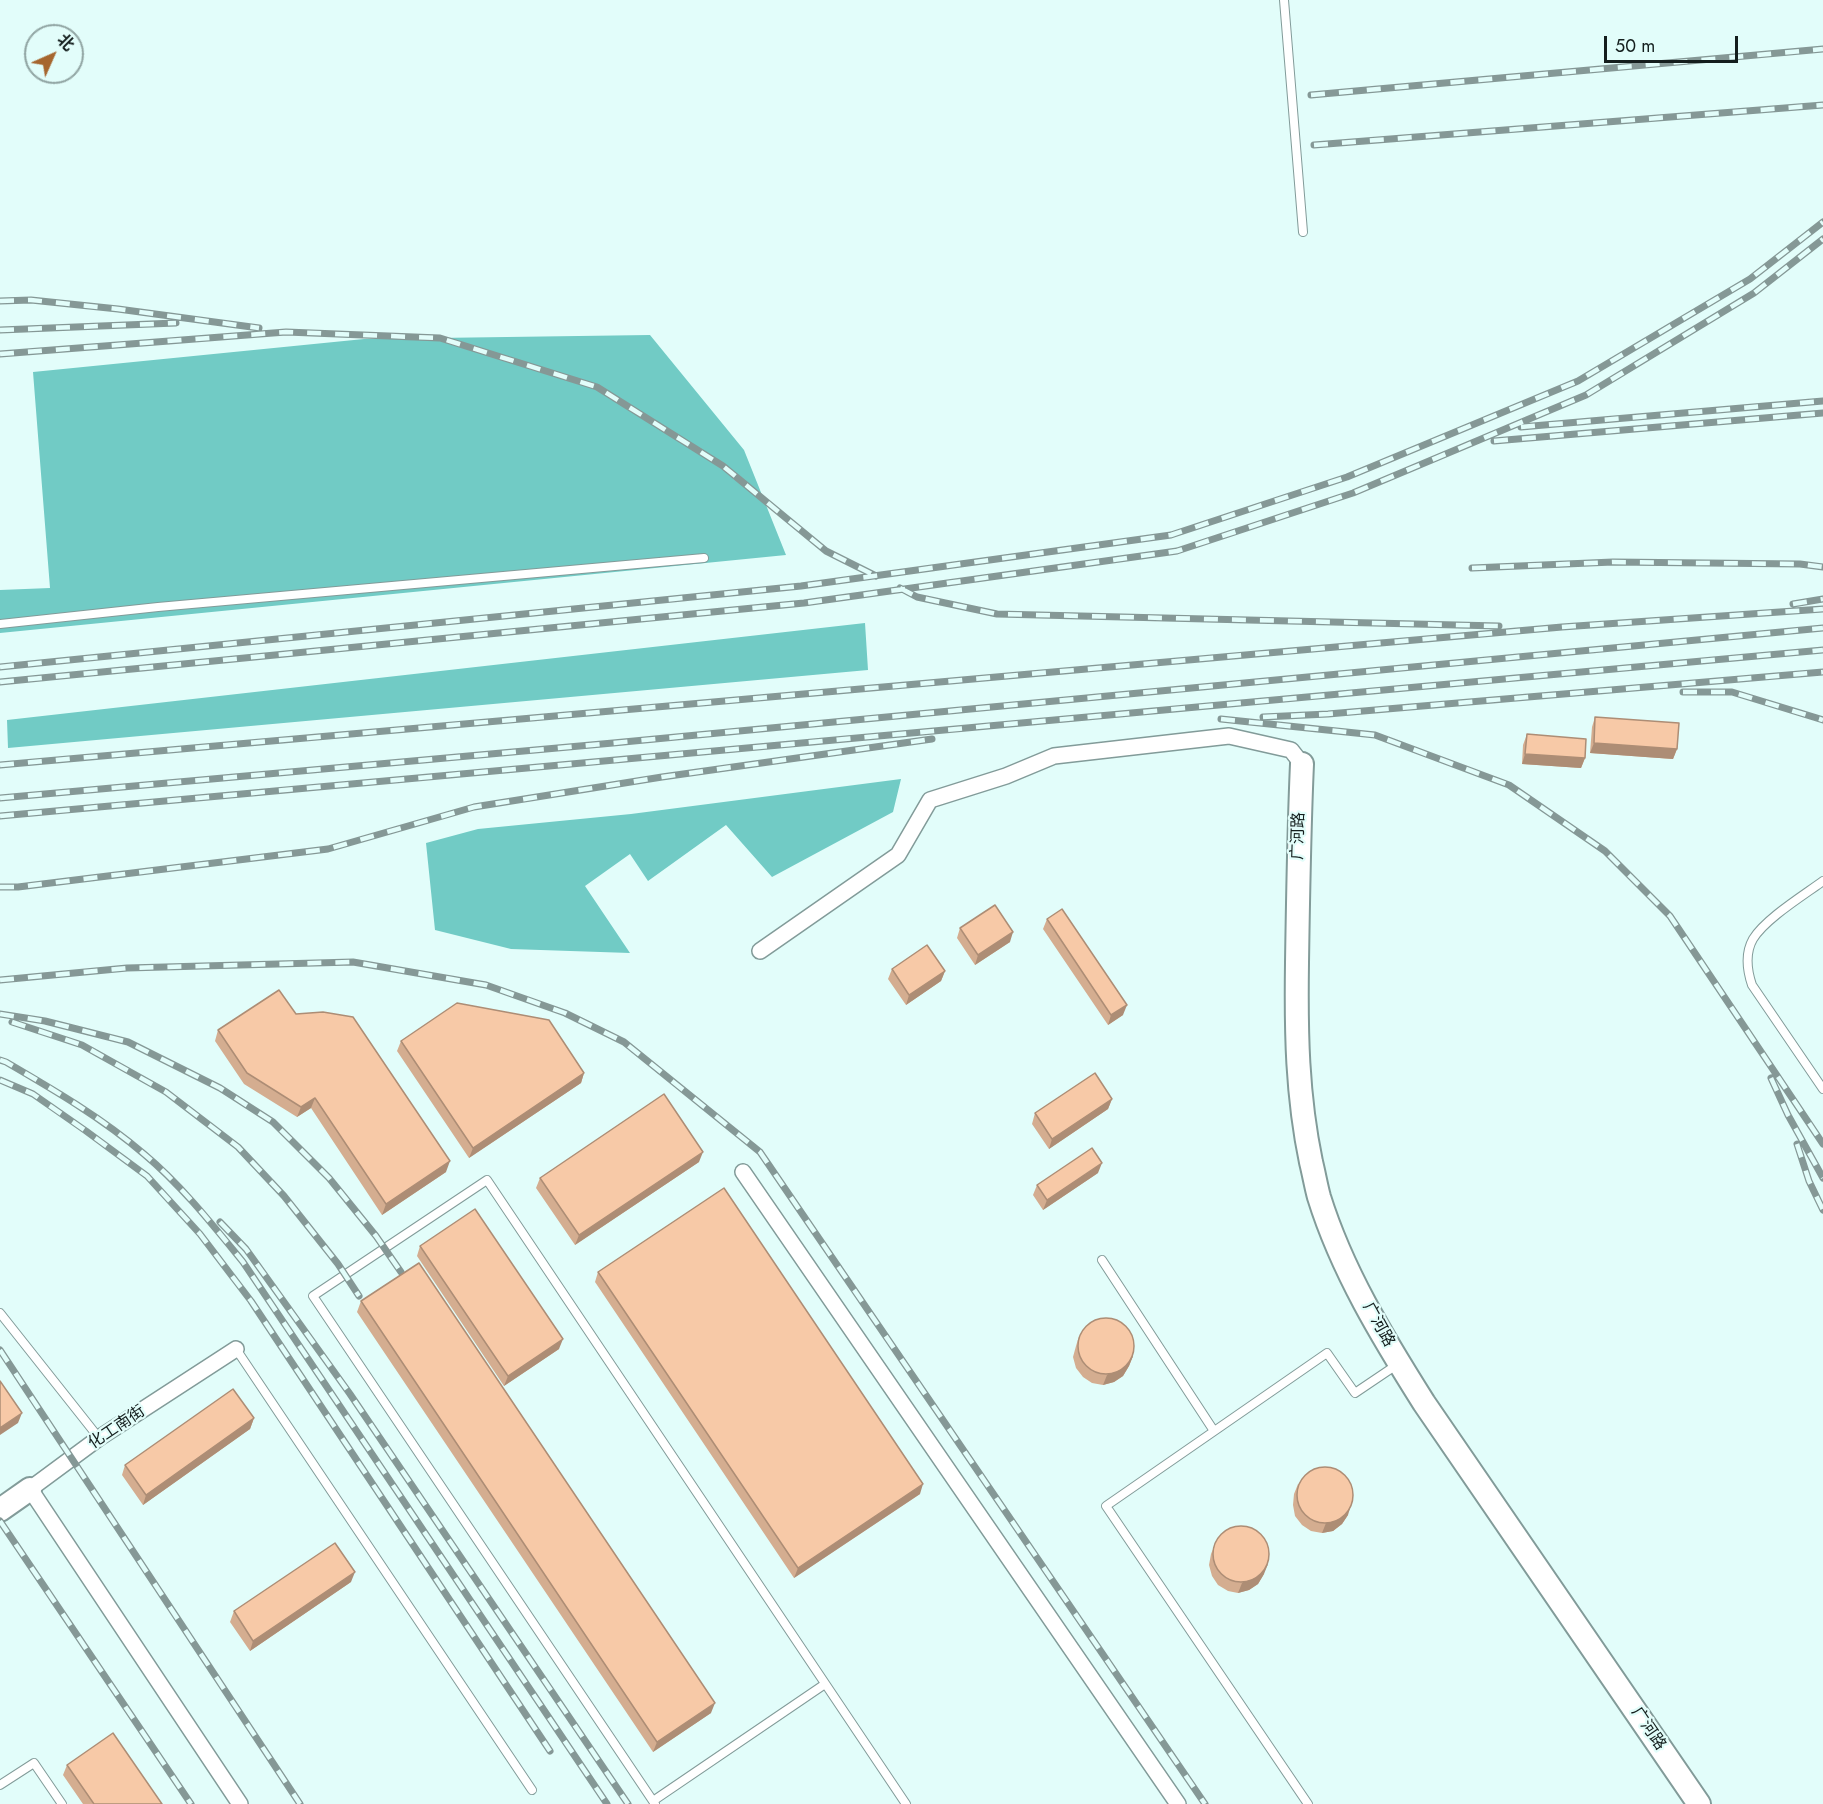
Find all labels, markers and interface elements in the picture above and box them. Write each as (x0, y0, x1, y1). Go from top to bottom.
north arrow (24, 24, 84, 84)
scale bar (1607, 24, 1740, 62)
text: 北 (52, 29, 79, 56)
text: 50 m (1615, 33, 1655, 59)
street label: 广河路 (1289, 812, 1309, 860)
street label: 广河路 (1358, 1299, 1398, 1351)
street label: 化工南街 (85, 1402, 149, 1454)
street label: 广河路 (1627, 1704, 1669, 1754)

